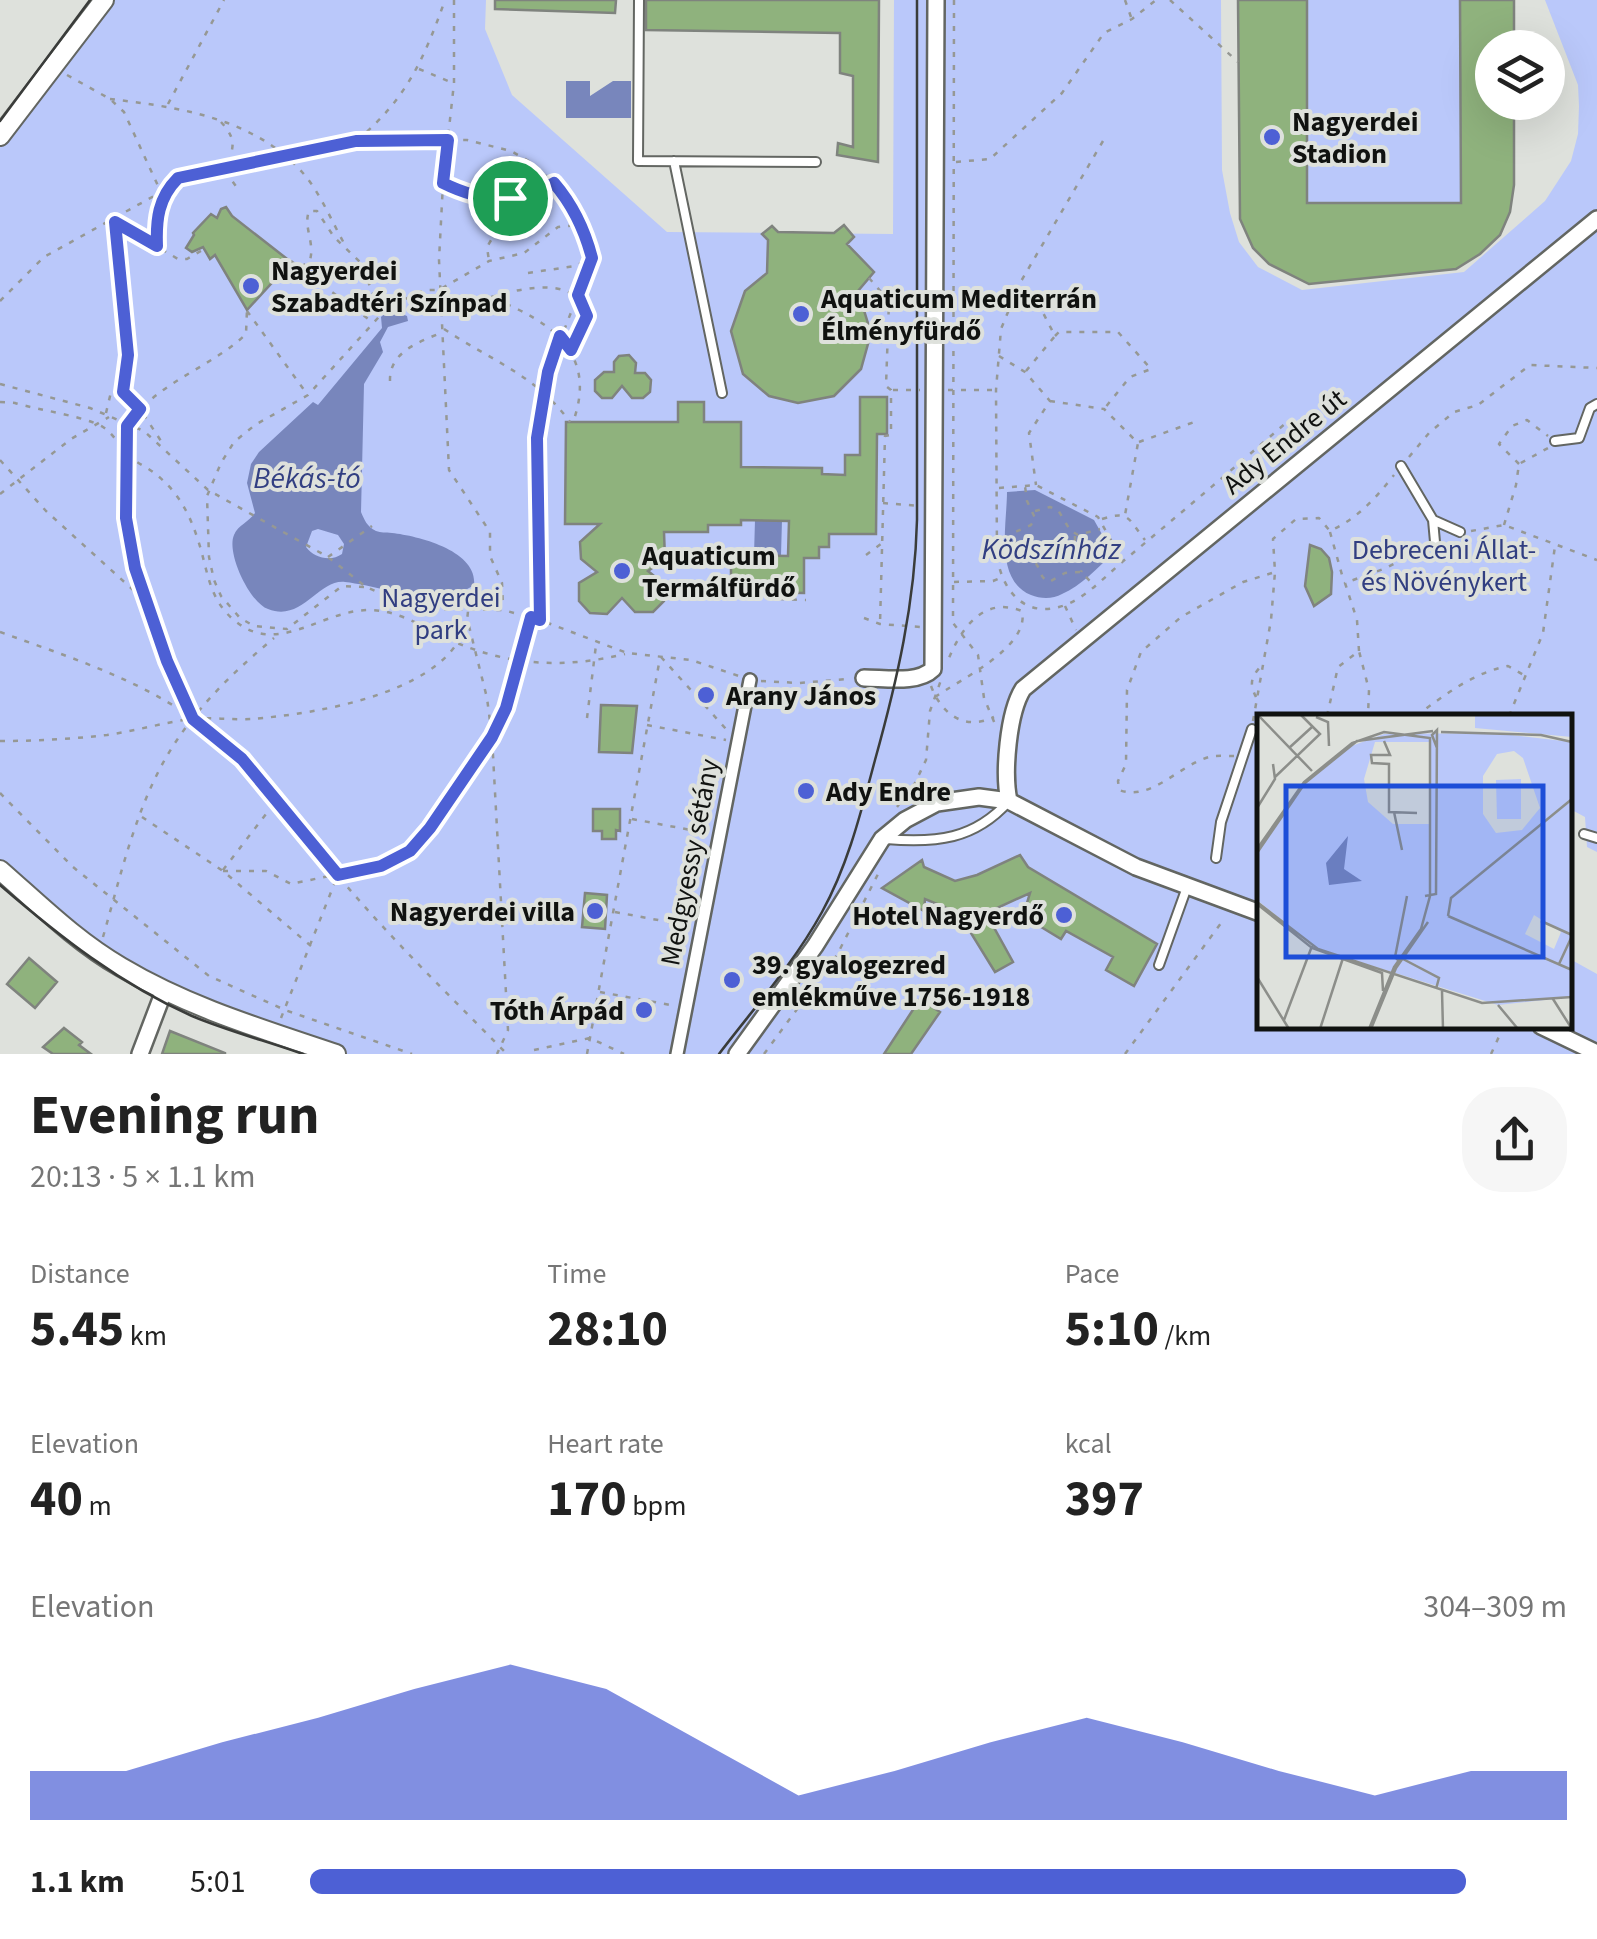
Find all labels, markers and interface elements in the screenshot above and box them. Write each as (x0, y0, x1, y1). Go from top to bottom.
map controls (1475, 30, 1565, 120)
button: layers (1475, 30, 1565, 120)
place label: Nagyerdei Stadion (1292, 102, 1418, 174)
marker: Nagyerdei Stadion (1261, 126, 1283, 148)
pin (468, 156, 553, 241)
icon: arrive (483, 171, 538, 226)
place label: Nagyerdei Szabadtéri Színpad (271, 251, 507, 323)
marker: Nagyerdei Szabadtéri Színpad (240, 275, 262, 297)
place label: Aquaticum Mediterrán Élményfürdő (820, 279, 1097, 351)
marker: Aquaticum Mediterrán Élményfürdő (790, 303, 812, 325)
street label: Ady Endre út (1214, 379, 1355, 504)
water label: Békás-tó (253, 457, 361, 500)
water label: Ködszínház (981, 528, 1121, 571)
park label: Debreceni Állat- és Növénykert (1352, 530, 1536, 602)
place label: Aquaticum Termálfürdő (641, 536, 796, 608)
marker: Aquaticum Termálfürdő (611, 560, 633, 582)
park label: Nagyerdei park (381, 578, 501, 650)
place label: Arany János (725, 676, 876, 716)
marker: Arany János (695, 684, 717, 706)
inset map (1257, 714, 1572, 1029)
street label: Medgyessy sétány (650, 755, 730, 969)
place label: Ady Endre (825, 772, 951, 812)
marker: Ady Endre (795, 780, 817, 802)
place label: Nagyerdei villa (390, 892, 575, 932)
place label: Hotel Nagyerdő (852, 896, 1044, 936)
marker: Nagyerdei villa (584, 900, 606, 922)
marker: Hotel Nagyerdő (1053, 904, 1075, 926)
place label: 39. gyalogezred emlékműve 1756-1918 (752, 945, 1030, 1017)
marker: 39. gyalogezred emlékműve 1756-1918 (721, 969, 743, 991)
place label: Tóth Árpád (490, 991, 624, 1031)
marker: Tóth Árpád (633, 999, 655, 1021)
text: Evening run (30, 1077, 319, 1155)
button: share (1462, 1087, 1567, 1192)
text: 20:13 · 5 × 1.1 km (30, 1154, 256, 1200)
text: Distance (30, 1254, 130, 1294)
text: Time (547, 1254, 606, 1294)
text: Pace (1065, 1254, 1120, 1294)
text: 5.45 (30, 1294, 124, 1365)
text: 28:10 (547, 1294, 668, 1365)
text: 5:10 (1065, 1294, 1159, 1365)
text: km (124, 1316, 167, 1356)
text: /km (1159, 1316, 1211, 1356)
text: Elevation (30, 1424, 139, 1464)
text: Heart rate (547, 1424, 664, 1464)
text: kcal (1065, 1424, 1112, 1464)
text: 40 (30, 1464, 83, 1535)
text: 170 (547, 1464, 627, 1535)
text: 397 (1065, 1464, 1144, 1535)
text: m (83, 1486, 112, 1526)
text: bpm (627, 1486, 686, 1526)
text: Elevation (30, 1584, 155, 1630)
text: 304–309 m (1423, 1584, 1567, 1630)
text: 1.1 km (30, 1859, 125, 1905)
text: 5:01 (190, 1859, 246, 1905)

